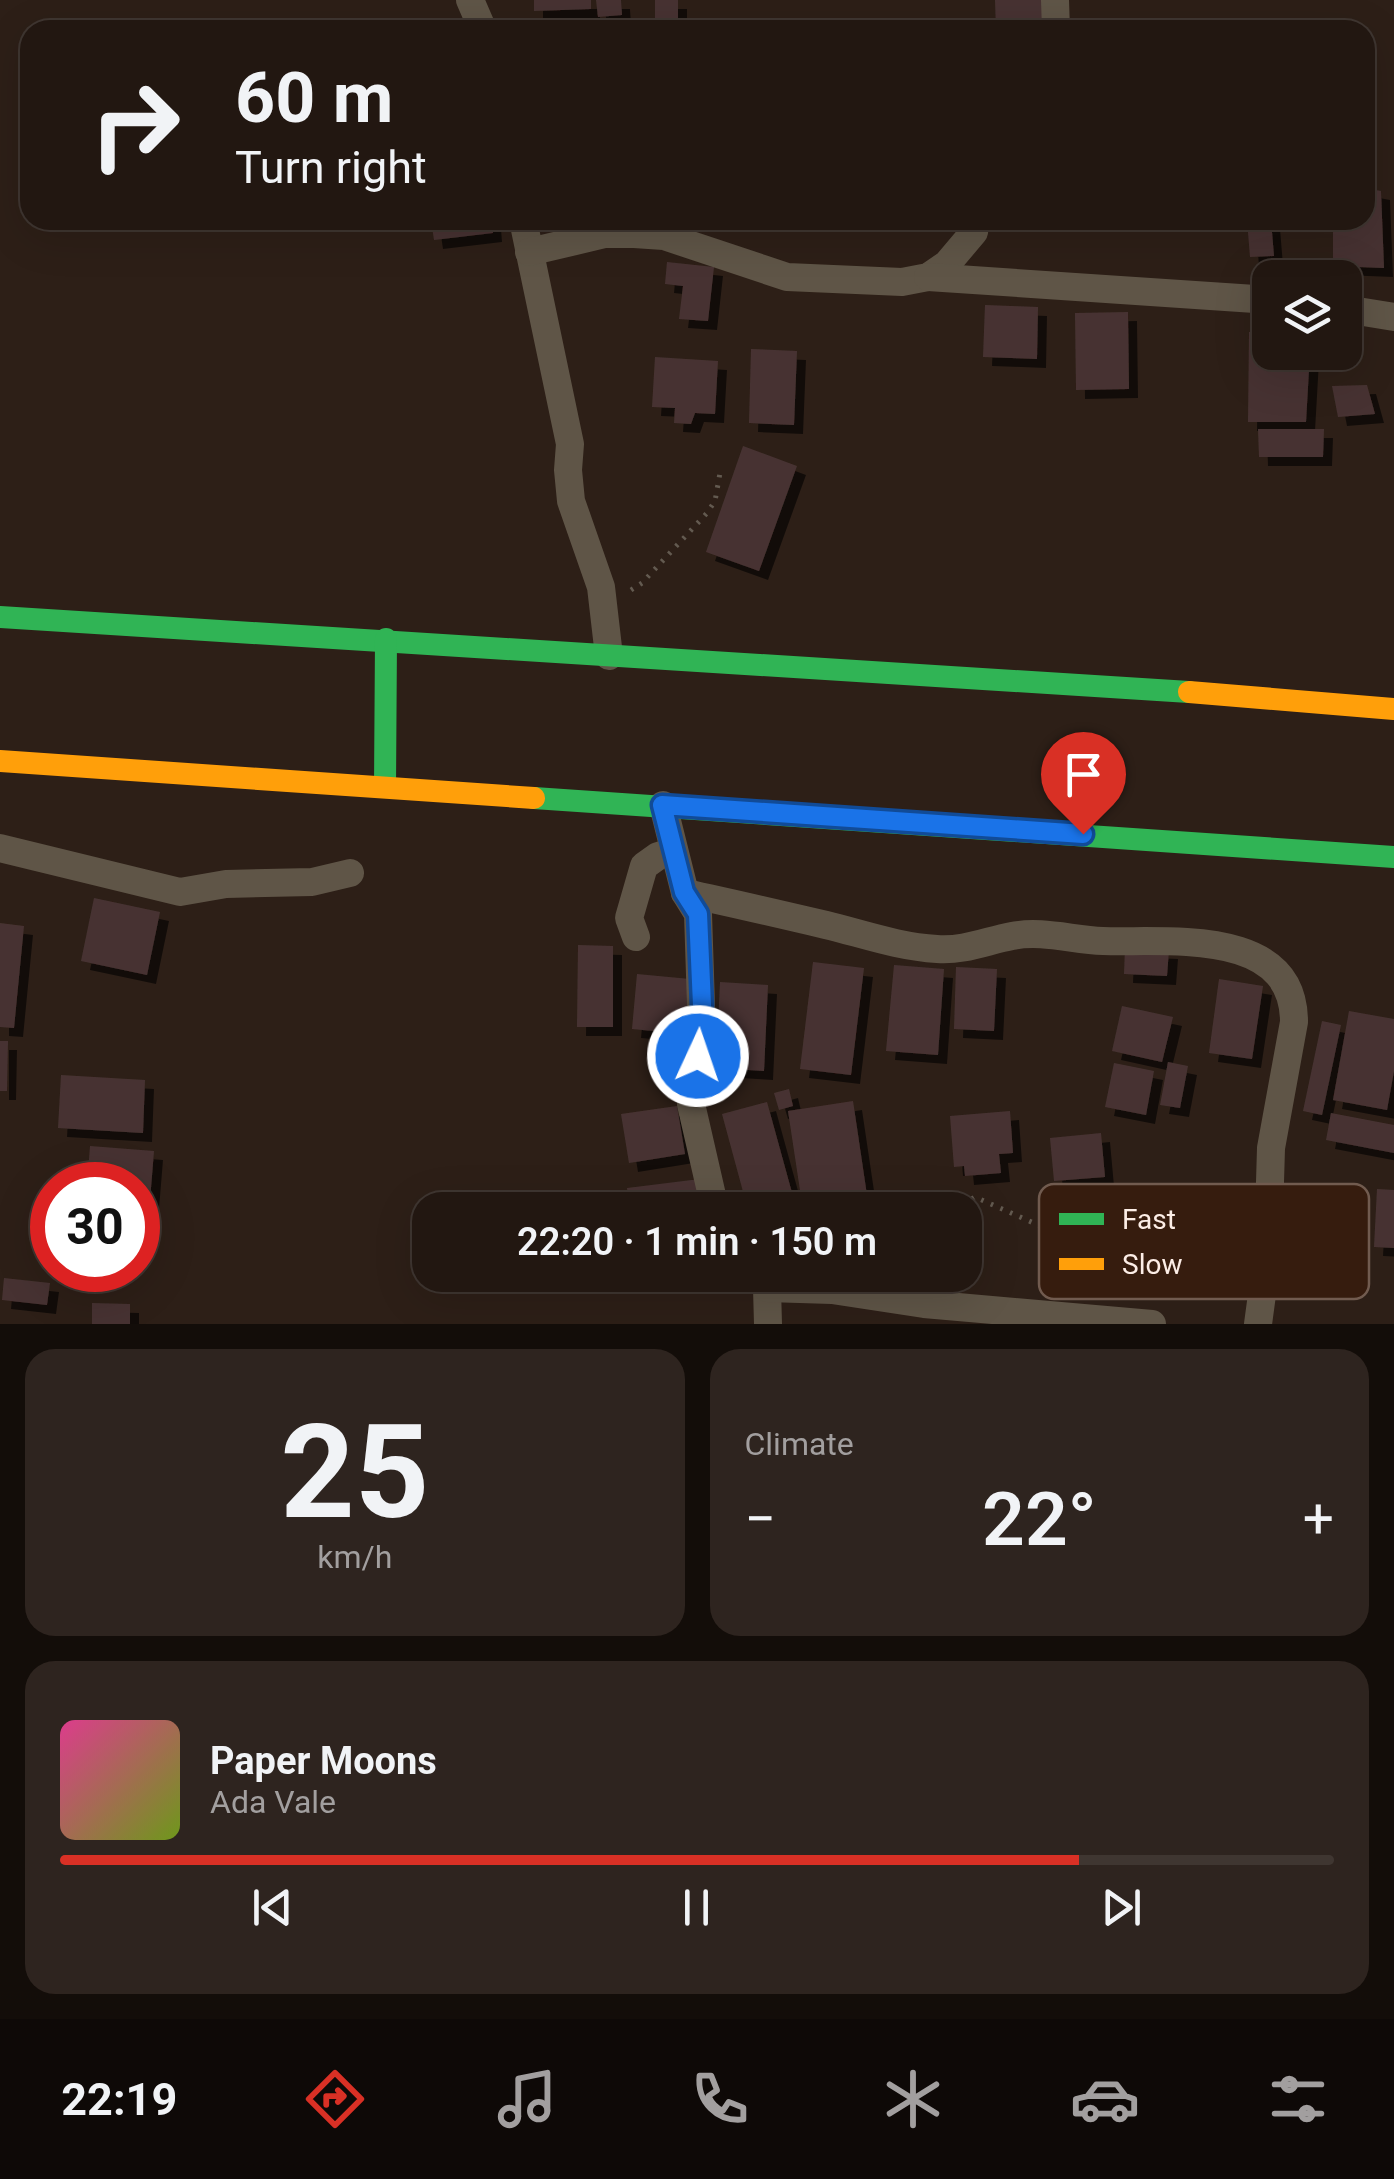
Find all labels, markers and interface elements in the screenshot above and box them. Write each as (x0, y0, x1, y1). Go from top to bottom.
text: 60 m (235, 57, 393, 139)
icon: right (70, 60, 200, 190)
text: Turn right (235, 141, 427, 194)
map controls (1252, 260, 1362, 370)
button: layers (1252, 260, 1362, 370)
pin (1041, 732, 1126, 835)
icon: arrive (1056, 747, 1111, 802)
position arrow (646, 1004, 750, 1108)
speed limit sign: 30 (30, 1162, 160, 1292)
legend (1039, 1184, 1369, 1299)
text: Fast (1122, 1203, 1176, 1236)
text: 22:20 · 1 min · 150 m (517, 1220, 877, 1264)
text: Slow (1122, 1248, 1182, 1281)
text: 25 (280, 1396, 429, 1549)
text: Climate (745, 1425, 854, 1463)
text: 22° (982, 1475, 1097, 1563)
text: − (745, 1487, 776, 1551)
text: + (1303, 1487, 1334, 1551)
text: km/h (317, 1538, 392, 1576)
text: Paper Moons (210, 1739, 437, 1783)
text: Ada Vale (210, 1783, 336, 1821)
icon: previous (245, 1880, 300, 1935)
icon: pause (669, 1880, 724, 1935)
icon: next (1094, 1880, 1149, 1935)
icon: directions (300, 2064, 370, 2134)
icon: music (492, 2064, 562, 2134)
icon: phone (685, 2064, 755, 2134)
icon: climate (878, 2064, 948, 2134)
icon: car (1070, 2064, 1140, 2134)
icon: filters (1263, 2064, 1333, 2134)
text: 22:19 (61, 2073, 177, 2126)

